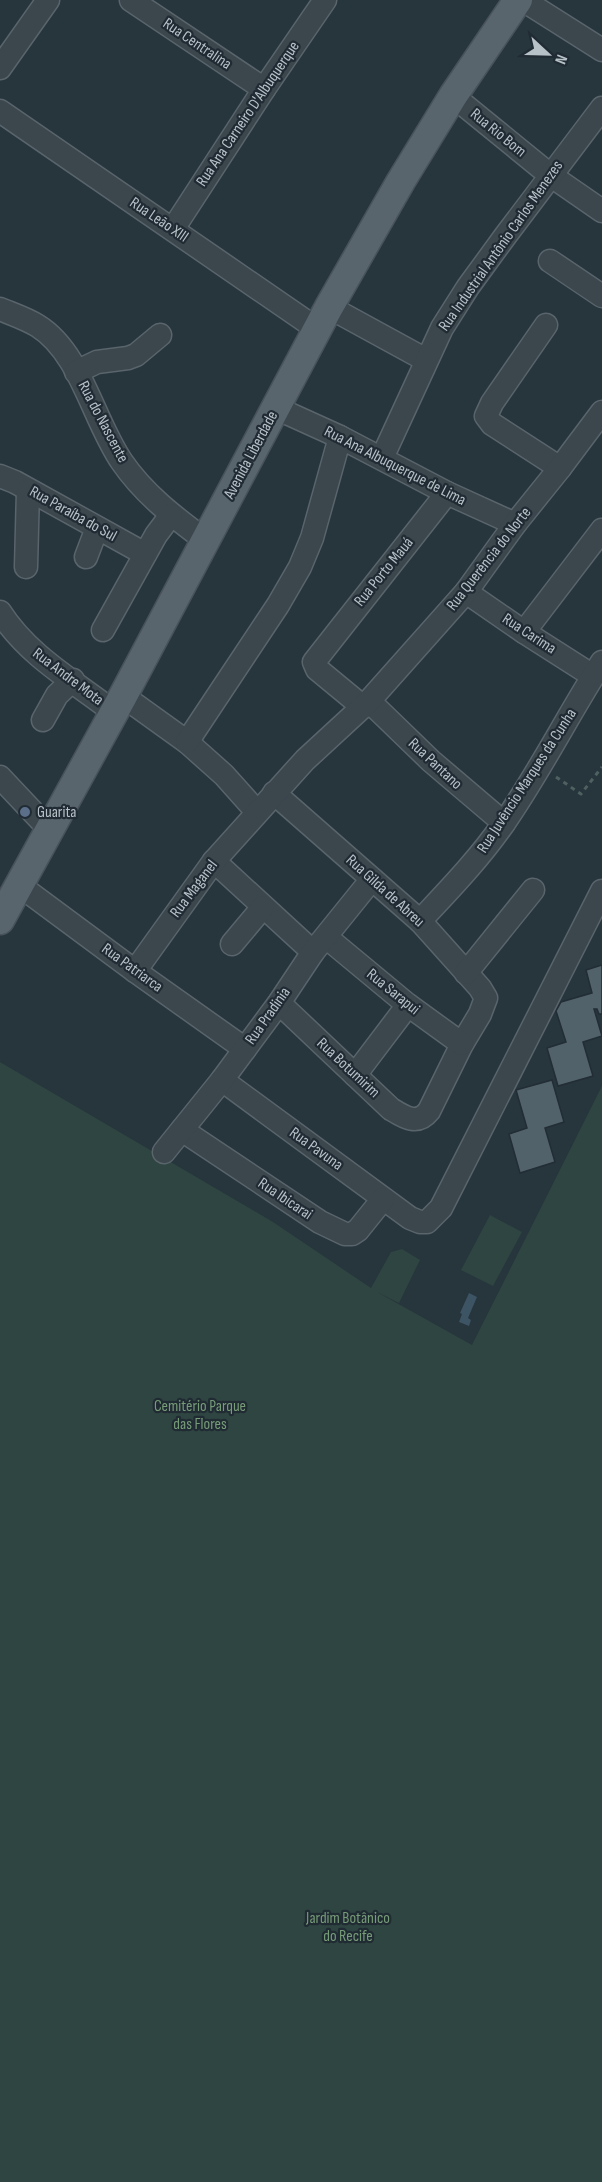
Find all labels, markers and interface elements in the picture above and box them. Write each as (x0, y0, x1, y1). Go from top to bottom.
street label: Rua Centralina (159, 14, 235, 74)
north arrow (518, 24, 578, 84)
street label: Rua Ana Carneiro D'Albuquerque (192, 38, 304, 190)
text: N (550, 52, 571, 67)
street label: Rua Rio Bom (466, 105, 530, 161)
street label: Rua Industrial Antônio Carlos Menezes (435, 157, 567, 335)
street label: Rua Leão XIII (126, 193, 192, 247)
street label: Rua do Nascente (74, 378, 132, 466)
street label: Avenida Liberdade (219, 408, 282, 503)
street label: Rua Ana Albuquerque de Lima (321, 422, 469, 510)
street label: Rua Paraíba do Sul (26, 482, 120, 546)
street label: Rua Querência do Norte (443, 503, 535, 615)
street label: Rua Porto Mauá (350, 534, 418, 610)
street label: Rua Carima (498, 610, 560, 658)
street label: Rua Andre Mota (29, 644, 107, 710)
street label: Rua Juvêncio Marques da Cunha (473, 705, 581, 857)
street label: Rua Pantano (404, 734, 466, 794)
place label: Guarita (37, 803, 76, 822)
marker: Guarita (18, 805, 32, 819)
street label: Rua Gilda de Abreu (342, 851, 428, 931)
street label: Rua Maganel (166, 856, 222, 921)
street label: Rua Patriarca (98, 940, 166, 996)
street label: Rua Sarapui (363, 965, 423, 1019)
street label: Rua Pradinia (241, 984, 295, 1048)
street label: Rua Botumirim (313, 1034, 383, 1102)
street label: Rua Pavuna (286, 1123, 346, 1175)
street label: Rua Ibicarai (254, 1174, 316, 1224)
park label: Cemitério Parque das Flores (154, 1397, 246, 1434)
park label: Jardim Botânico do Recife (305, 1909, 390, 1946)

